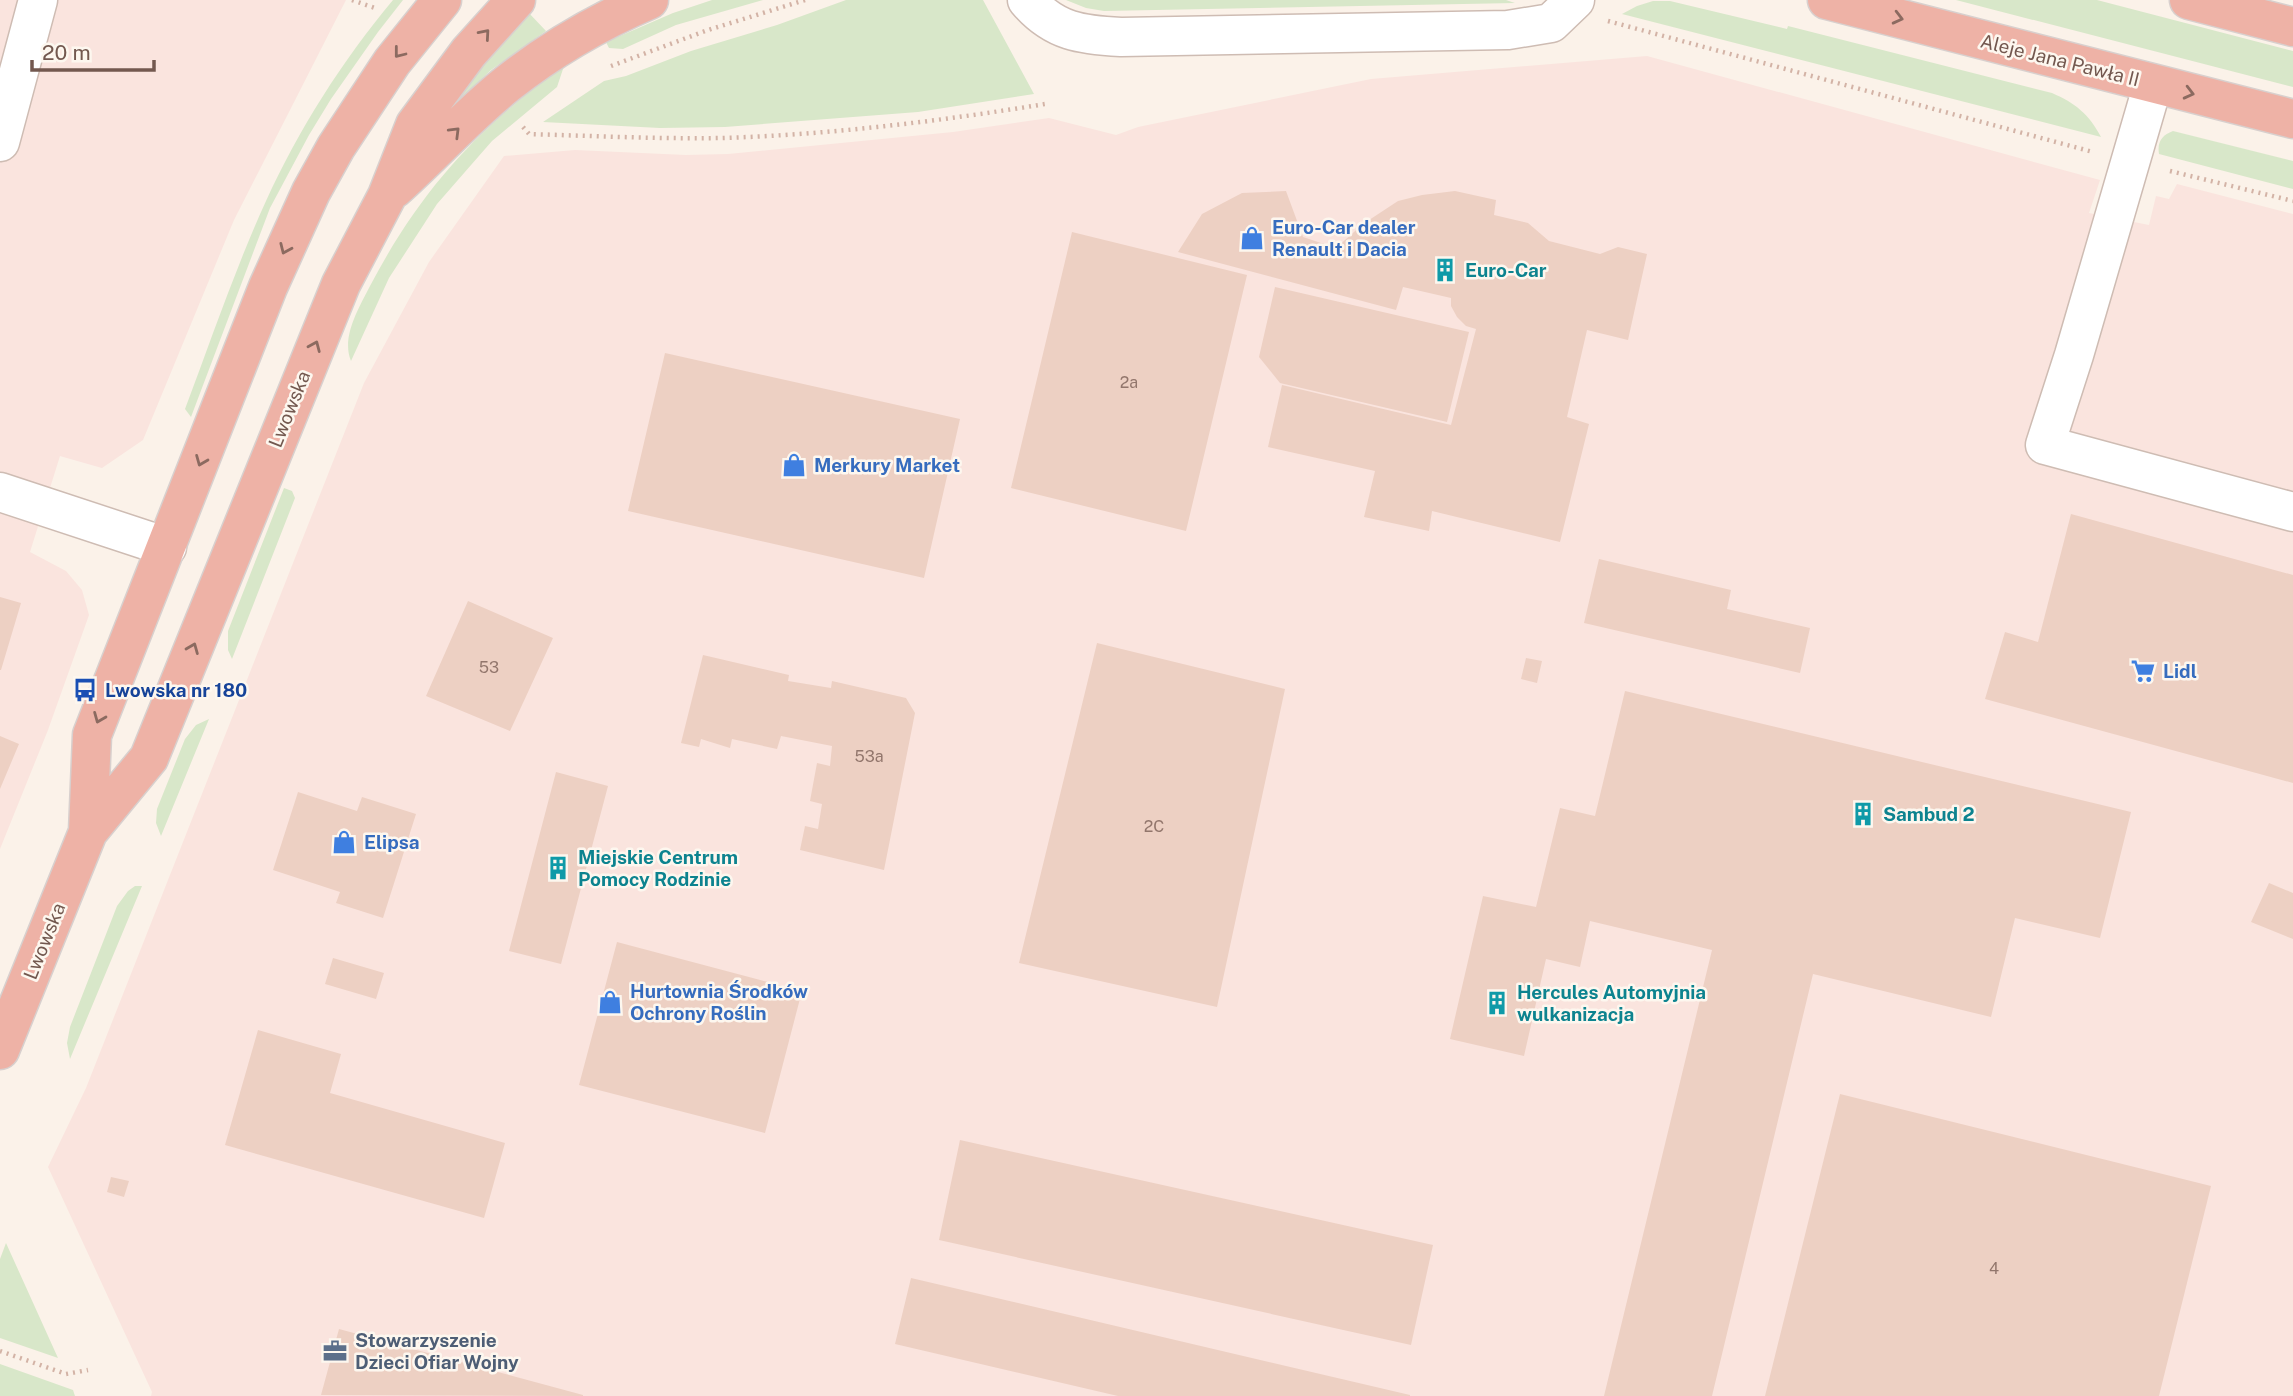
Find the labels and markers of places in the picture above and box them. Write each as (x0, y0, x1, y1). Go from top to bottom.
place label: Euro-Car dealer Renault i Dacia (1272, 216, 1416, 260)
shop icon: Euro-Car dealer Renault i Dacia (1238, 224, 1266, 252)
building icon: Euro-Car (1431, 256, 1459, 284)
place label: Euro-Car (1465, 259, 1547, 281)
shop icon: Merkury Market (780, 451, 808, 479)
place label: Merkury Market (814, 454, 960, 476)
supermarket icon: Lidl (2129, 657, 2157, 685)
place label: Lidl (2163, 660, 2197, 682)
bus stop icon: Lwowska nr 180 (71, 676, 99, 704)
place label: Lwowska nr 180 (105, 679, 247, 701)
building icon: Sambud 2 (1849, 800, 1877, 828)
place label: Sambud 2 (1883, 803, 1975, 825)
shop icon: Elipsa (330, 828, 358, 856)
place label: Elipsa (364, 831, 420, 853)
place label: Miejskie Centrum Pomocy Rodzinie (578, 846, 738, 890)
building icon: Miejskie Centrum Pomocy Rodzinie (544, 854, 572, 882)
place label: Hurtownia Środków Ochrony Roślin (630, 980, 808, 1024)
place label: Hercules Automyjnia wulkanizacja (1517, 981, 1706, 1025)
shop icon: Hurtownia Środków Ochrony Roślin (596, 988, 624, 1016)
building icon: Hercules Automyjnia wulkanizacja (1483, 989, 1511, 1017)
place label: Stowarzyszenie Dzieci Ofiar Wojny (355, 1329, 519, 1373)
office icon: Stowarzyszenie Dzieci Ofiar Wojny (321, 1337, 349, 1365)

